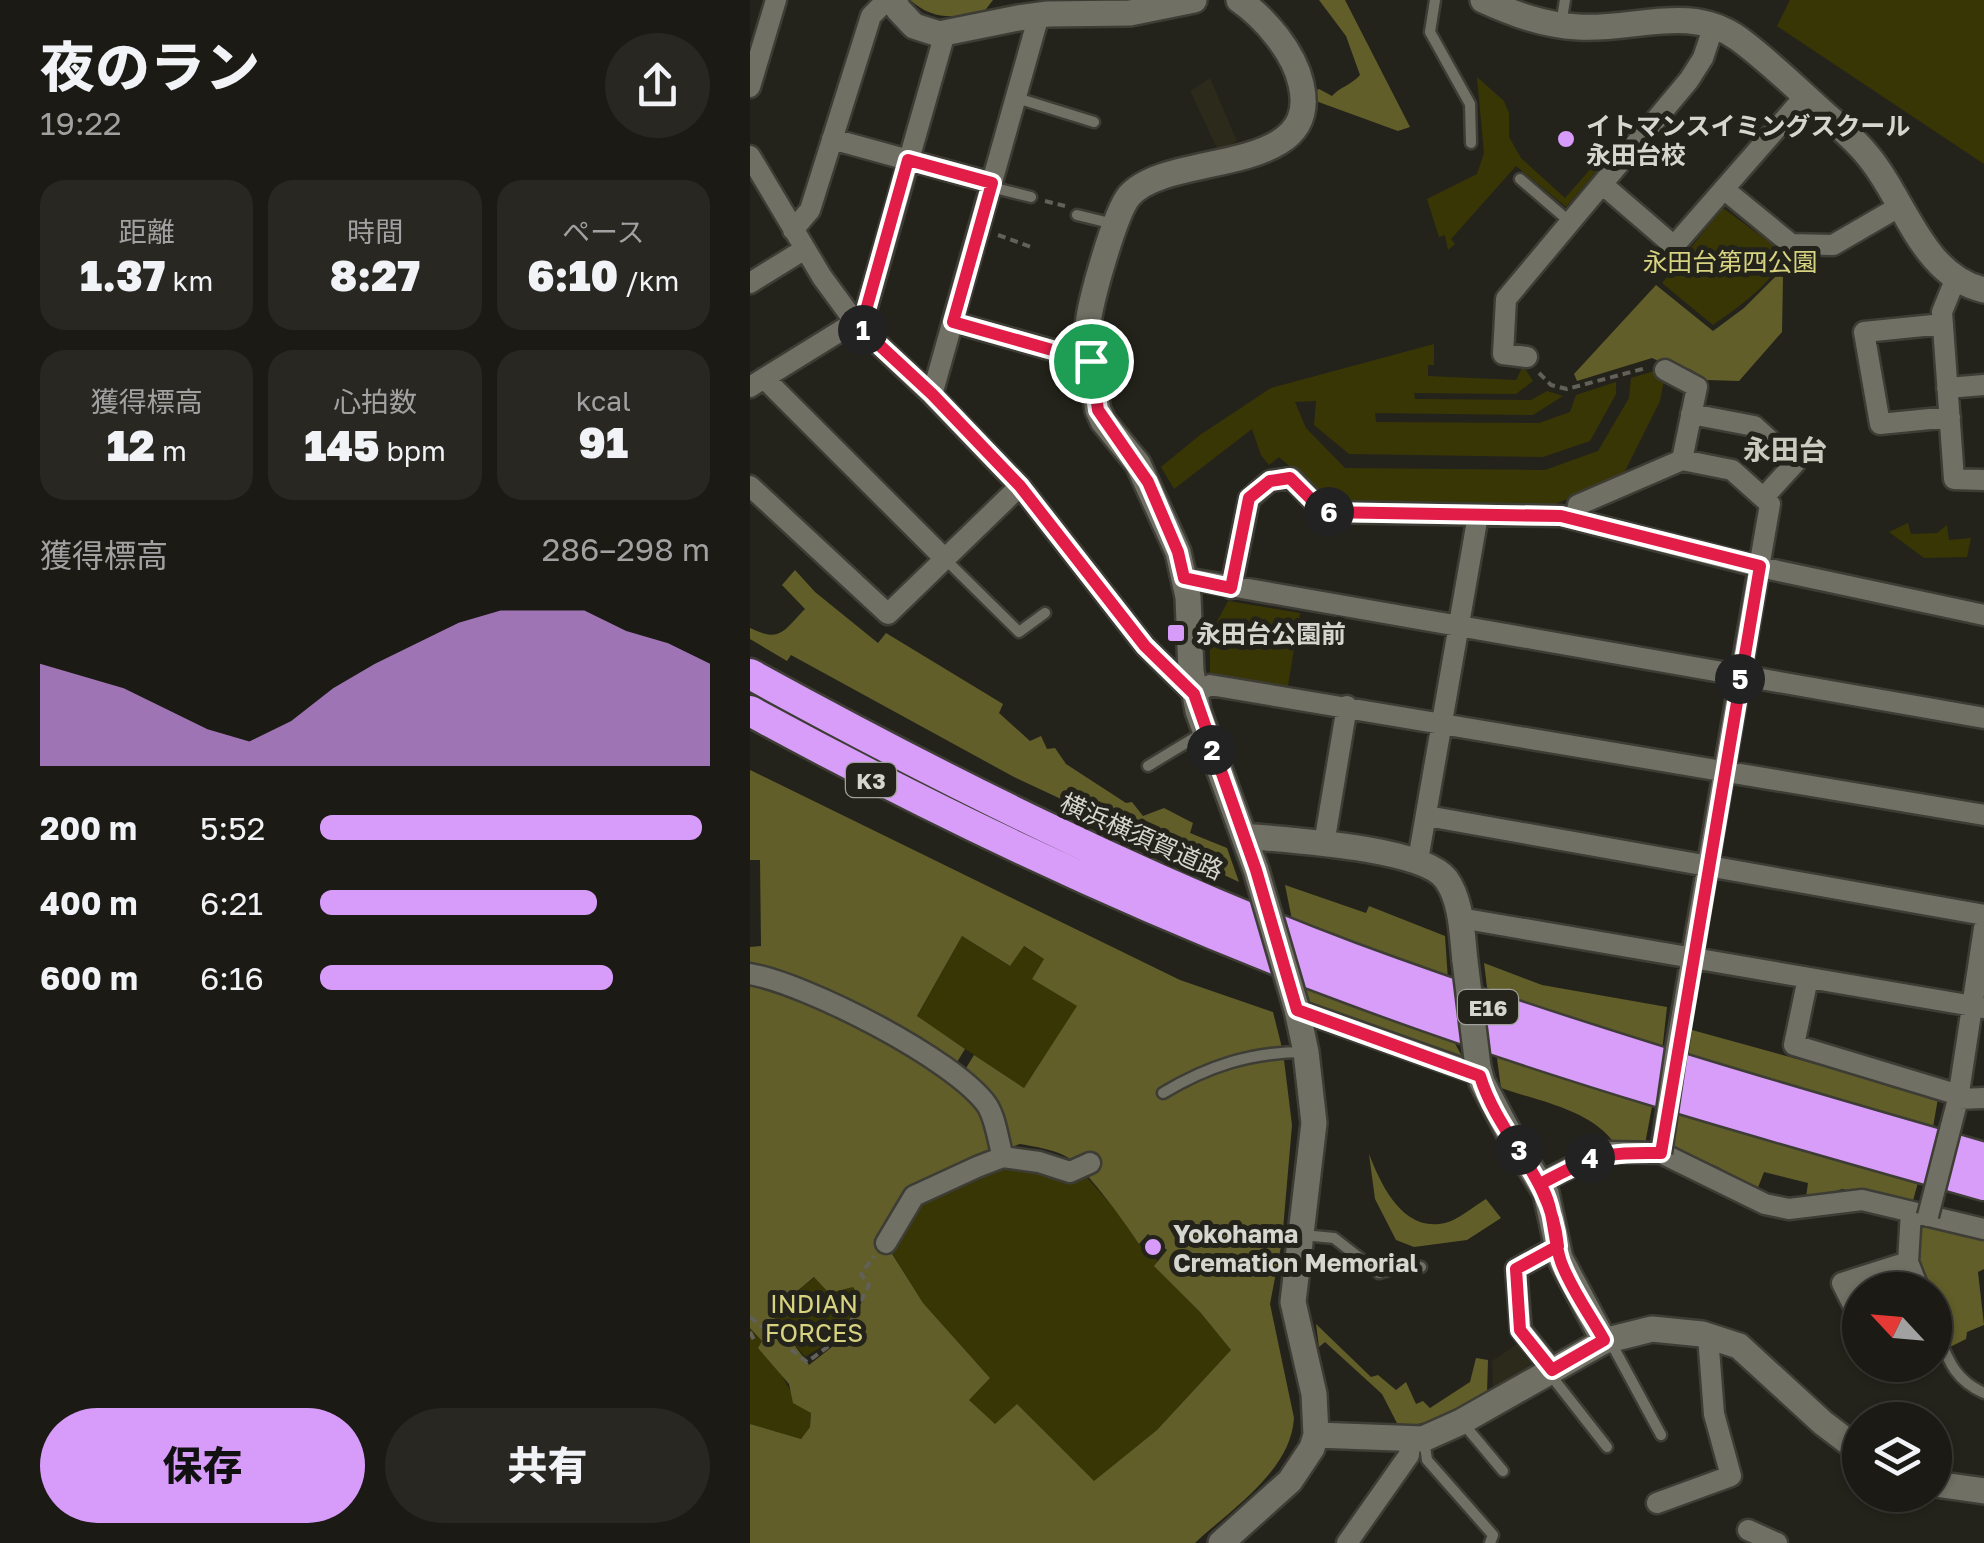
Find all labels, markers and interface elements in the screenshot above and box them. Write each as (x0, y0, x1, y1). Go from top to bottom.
text: 夜のラン (40, 33, 260, 99)
button: share (605, 33, 710, 138)
text: 19:22 (40, 104, 122, 142)
place label: イトマンスイミングスクール 永田台校 (1586, 110, 1911, 170)
marker: イトマンスイミングスクール 永田台校 (1555, 128, 1577, 150)
text: 距離 (119, 215, 175, 248)
text: 時間 (347, 215, 403, 248)
text: ペース (562, 215, 645, 248)
park label: 永田台第四公園 (1642, 246, 1818, 277)
text: 1.37 (80, 250, 166, 300)
text: 8:27 (330, 250, 420, 300)
text: 6:10 (527, 250, 618, 300)
text: km (166, 264, 213, 297)
text: /km (618, 264, 679, 297)
pin: 1 (838, 305, 888, 355)
text: 1 (856, 313, 870, 346)
pin (1049, 319, 1134, 404)
icon: arrive (1064, 334, 1119, 389)
text: kcal (576, 384, 631, 417)
text: 獲得標高 (91, 385, 203, 418)
text: 心拍数 (333, 385, 417, 418)
text: 91 (579, 417, 628, 467)
text: 12 (107, 420, 155, 470)
text: 145 (304, 420, 380, 470)
district label: 永田台 (1743, 433, 1827, 466)
text: m (155, 434, 187, 467)
text: bpm (380, 434, 446, 467)
pin: 6 (1304, 487, 1354, 537)
text: 6 (1320, 495, 1338, 528)
text: 286–298 m (542, 530, 710, 568)
text: 獲得標高 (40, 536, 168, 574)
place label: 永田台公園前 (1196, 618, 1346, 649)
marker: 永田台公園前 (1165, 622, 1187, 644)
pin: 5 (1715, 654, 1765, 704)
text: 5 (1731, 662, 1749, 695)
pin: 2 (1187, 725, 1237, 775)
text: 2 (1203, 733, 1221, 766)
road number: K3 (846, 763, 896, 797)
street label: 横浜横須賀道路 (1056, 786, 1228, 886)
text: 200 m (40, 809, 137, 847)
text: 5:52 (200, 809, 265, 847)
text: 400 m (40, 884, 138, 922)
text: 6:21 (200, 884, 263, 922)
text: 600 m (40, 959, 138, 997)
text: 6:16 (200, 959, 264, 997)
road number: E16 (1458, 990, 1518, 1024)
pin: 3 (1494, 1125, 1544, 1175)
text: 3 (1510, 1133, 1528, 1166)
pin: 4 (1565, 1133, 1615, 1183)
text: 4 (1581, 1141, 1599, 1174)
place label: Yokohama Cremation Memorial (1173, 1218, 1418, 1278)
marker: Yokohama Cremation Memorial (1142, 1236, 1164, 1258)
north arrow (1842, 1272, 1952, 1382)
map controls (1842, 1272, 1952, 1512)
park label: INDIAN FORCES (765, 1288, 863, 1348)
button: layers (1842, 1402, 1952, 1512)
button: 保存 (40, 1408, 365, 1523)
button: 共有 (385, 1408, 710, 1523)

